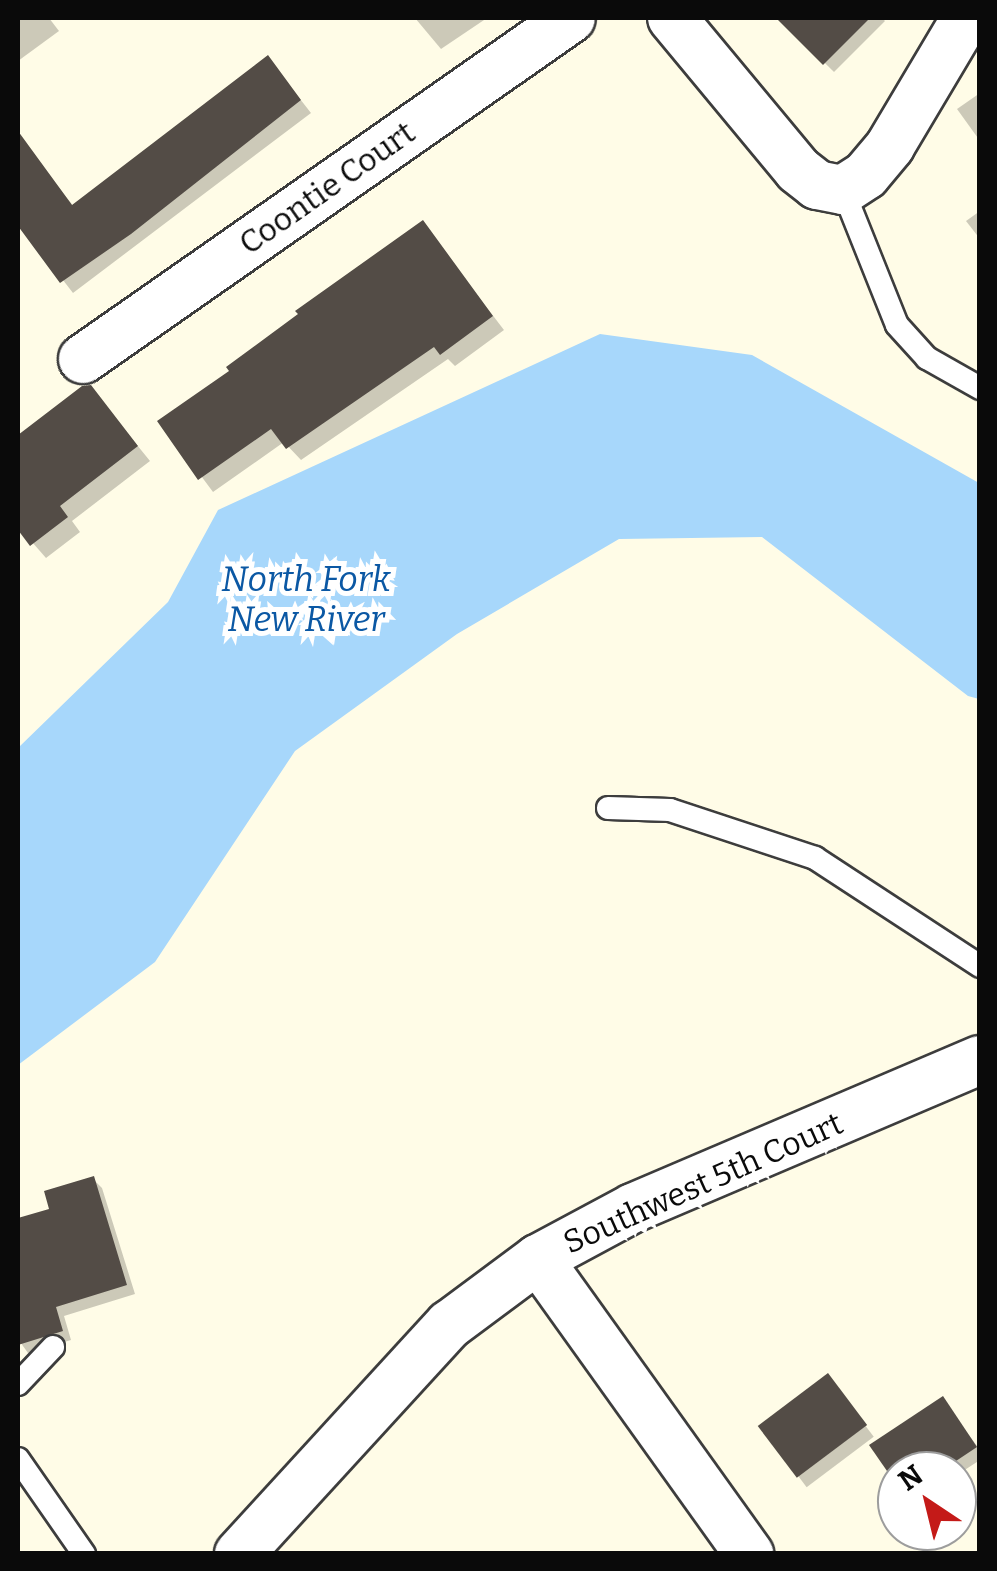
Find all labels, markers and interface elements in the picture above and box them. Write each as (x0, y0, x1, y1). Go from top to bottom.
street label: Coontie Court (232, 113, 422, 263)
water label: North Fork New River (221, 558, 391, 640)
street label: Southwest 5th Court (557, 1104, 849, 1262)
north arrow (877, 1451, 977, 1551)
text: N (892, 1458, 929, 1497)

